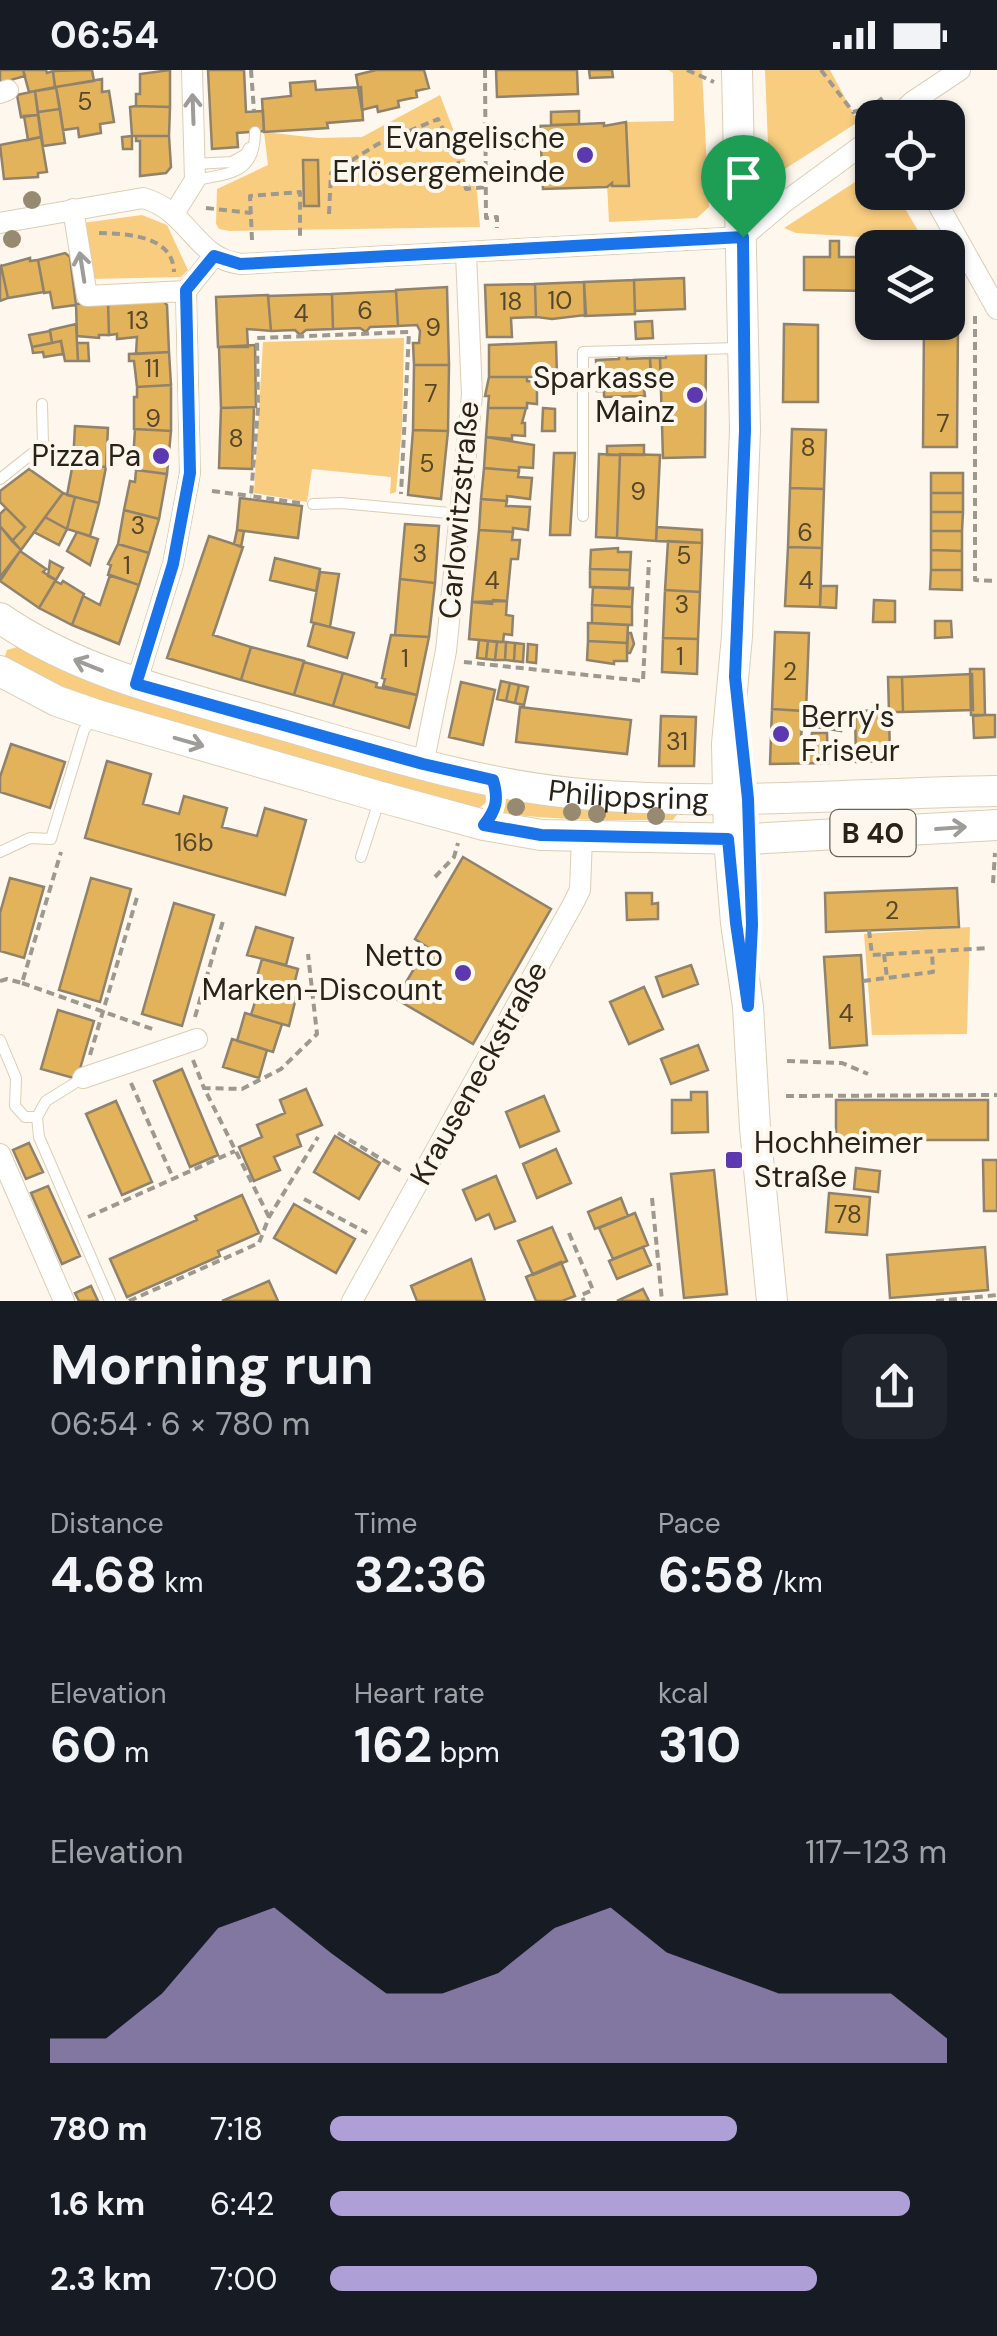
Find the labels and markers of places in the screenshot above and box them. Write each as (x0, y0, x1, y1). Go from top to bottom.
place label: Evangelische Erlösergemeinde (332, 118, 565, 191)
pin (701, 135, 786, 238)
marker: Evangelische Erlösergemeinde (574, 144, 596, 166)
place label: Sparkasse Mainz (533, 358, 675, 431)
marker: Sparkasse Mainz (684, 384, 706, 406)
place label: Pizza Pa (32, 436, 141, 475)
marker: Pizza Pa (150, 445, 172, 467)
place label: Berry's F.riseur (801, 697, 900, 770)
marker: Berry's F.riseur (770, 723, 792, 745)
place label: Netto Marken-Discount (202, 936, 443, 1009)
marker: Netto Marken-Discount (452, 962, 474, 984)
place label: Hochheimer Straße (754, 1123, 923, 1196)
marker: Hochheimer Straße (723, 1149, 745, 1171)

